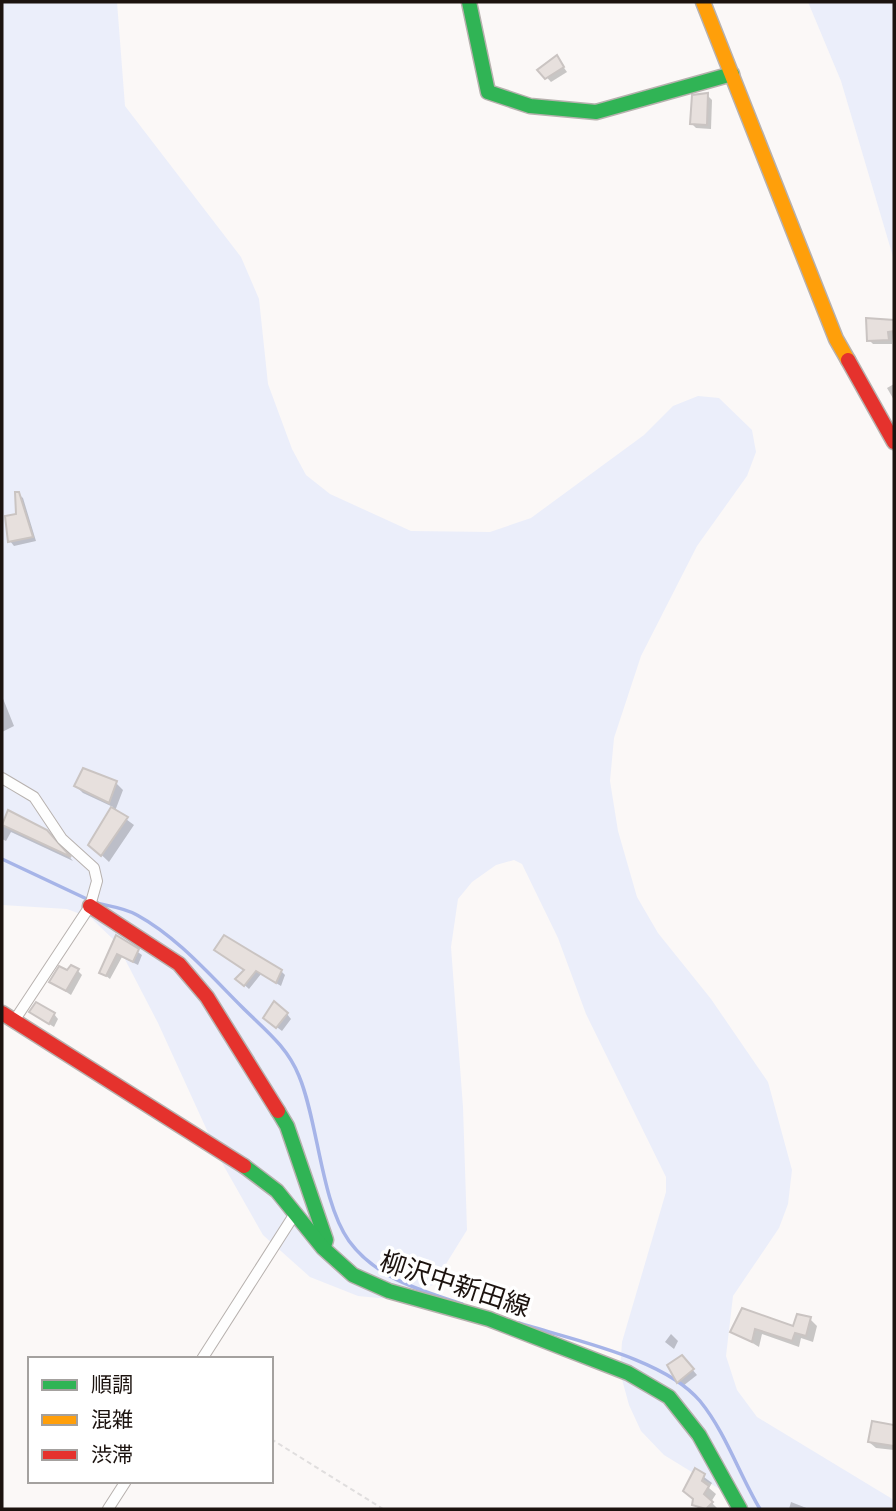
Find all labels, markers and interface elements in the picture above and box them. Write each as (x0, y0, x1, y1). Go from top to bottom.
street label: 柳沢中新田線 (376, 1244, 534, 1324)
legend (28, 1357, 273, 1483)
text: 順調 (91, 1371, 133, 1398)
text: 混雑 (91, 1406, 133, 1433)
text: 渋滞 (91, 1441, 133, 1468)

